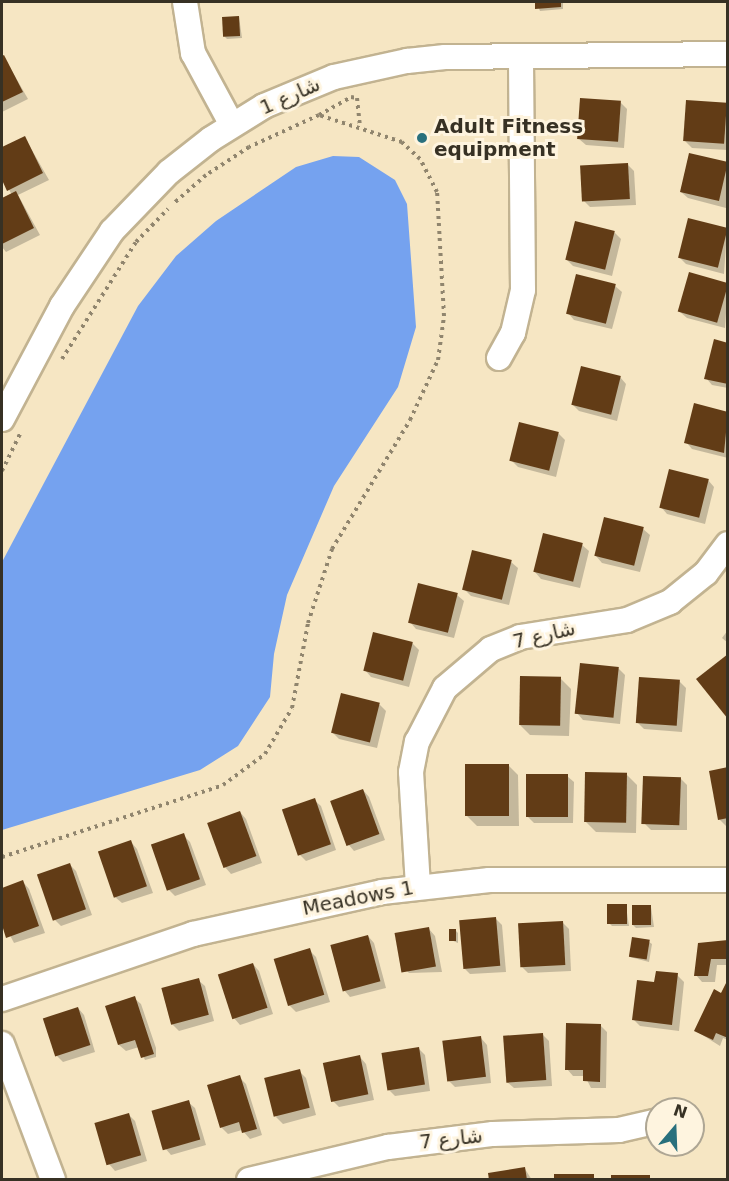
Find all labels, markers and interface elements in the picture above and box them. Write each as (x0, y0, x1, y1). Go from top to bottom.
street label: شارع 1 (256, 72, 324, 120)
place label: Adult Fitness equipment (434, 114, 583, 161)
marker: Adult Fitness equipment (415, 131, 429, 145)
street label: شارع 7 (510, 616, 578, 654)
street label: Meadows 1 (300, 875, 416, 921)
north arrow (645, 1097, 705, 1157)
text: N (671, 1100, 690, 1123)
street label: شارع 7 (418, 1124, 484, 1154)

